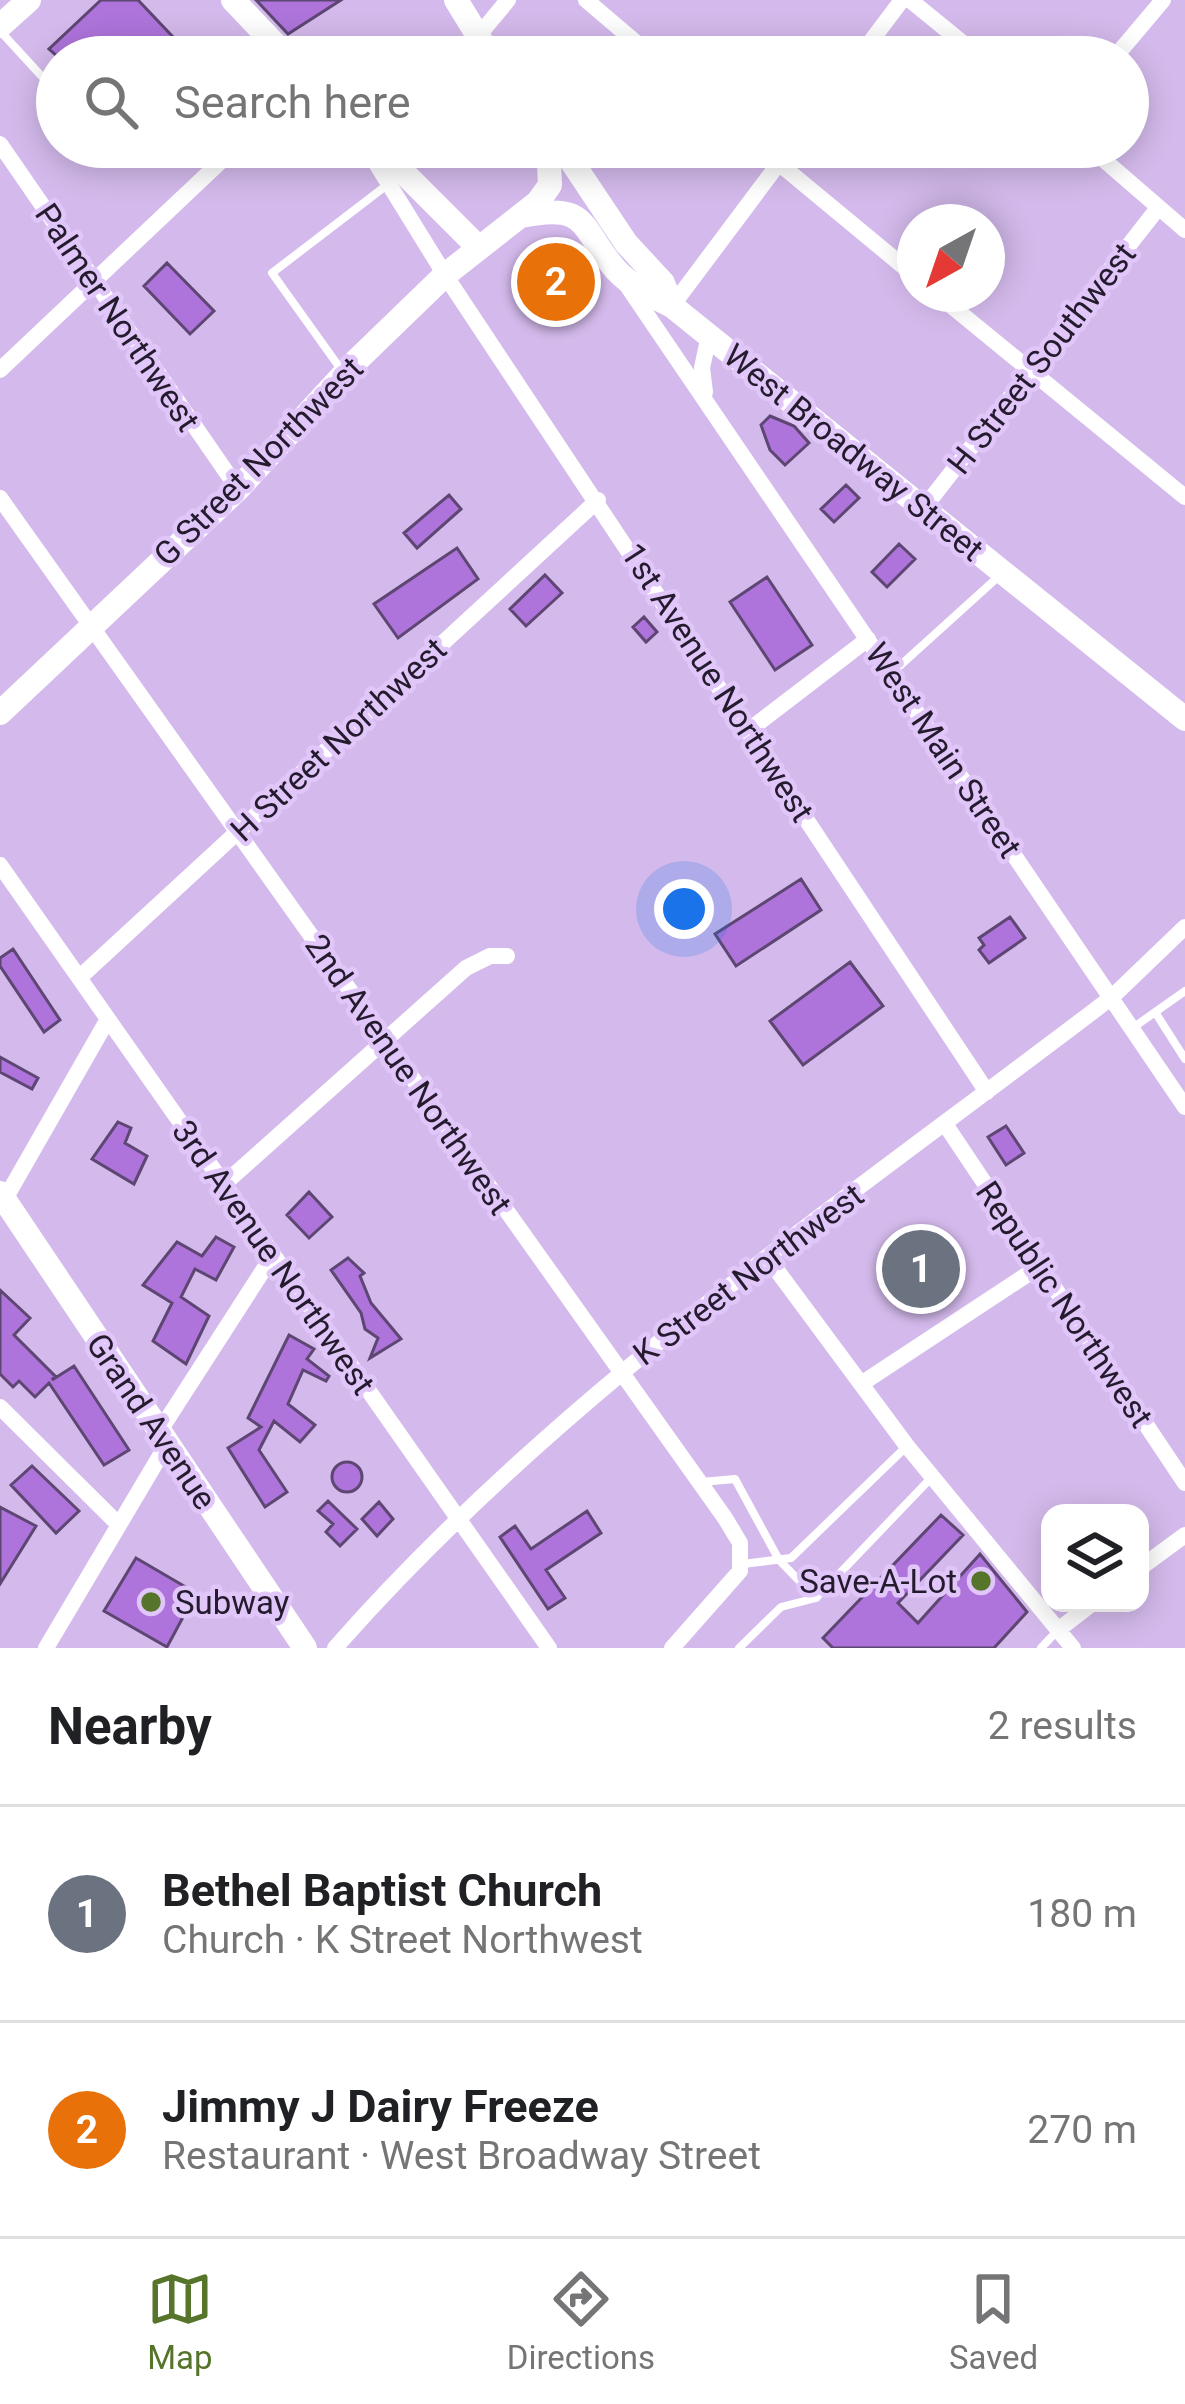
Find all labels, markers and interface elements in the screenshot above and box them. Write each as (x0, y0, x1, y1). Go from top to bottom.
search box (36, 36, 1149, 168)
icon: search (78, 69, 144, 135)
text: Search here (174, 76, 411, 129)
street label: Palmer Northwest (27, 196, 208, 438)
north arrow (897, 204, 1005, 312)
street label: H Street Southwest (939, 235, 1144, 482)
pin: 2 (517, 237, 595, 327)
street label: West Broadway Street (716, 336, 991, 569)
street label: G Street Northwest (146, 349, 371, 574)
street label: 1st Avenue Northwest (613, 536, 822, 829)
street label: H Street Northwest (222, 629, 454, 849)
street label: West Main Street (857, 636, 1030, 865)
your location (654, 879, 714, 939)
street label: 2nd Avenue Northwest (297, 927, 520, 1222)
street label: 3rd Avenue Northwest (164, 1113, 383, 1402)
street label: Republic Northwest (968, 1174, 1161, 1435)
street label: K Street Northwest (626, 1175, 871, 1374)
pin: 1 (882, 1224, 960, 1314)
street label: Grand Avenue (78, 1326, 225, 1517)
map controls (1041, 1504, 1149, 1612)
button: layers (1041, 1504, 1149, 1612)
place label: Save-A-Lot (799, 1562, 957, 1601)
marker: Save-A-Lot (968, 1568, 994, 1594)
place label: Subway (175, 1583, 290, 1622)
marker: Subway (138, 1589, 164, 1615)
text: Nearby (48, 1697, 212, 1756)
text: 2 results (988, 1703, 1137, 1749)
text: Bethel Baptist Church (162, 1864, 602, 1917)
text: 1 (76, 1891, 98, 1937)
text: 180 m (1027, 1891, 1137, 1937)
text: Church · K Street Northwest (162, 1917, 643, 1963)
text: Jimmy J Dairy Freeze (162, 2080, 599, 2133)
text: 2 (76, 2107, 98, 2153)
text: 270 m (1027, 2107, 1137, 2153)
text: Restaurant · West Broadway Street (162, 2133, 761, 2179)
tab: Map (147, 2266, 213, 2377)
tab: Directions (507, 2266, 655, 2377)
tab: Saved (949, 2266, 1038, 2377)

